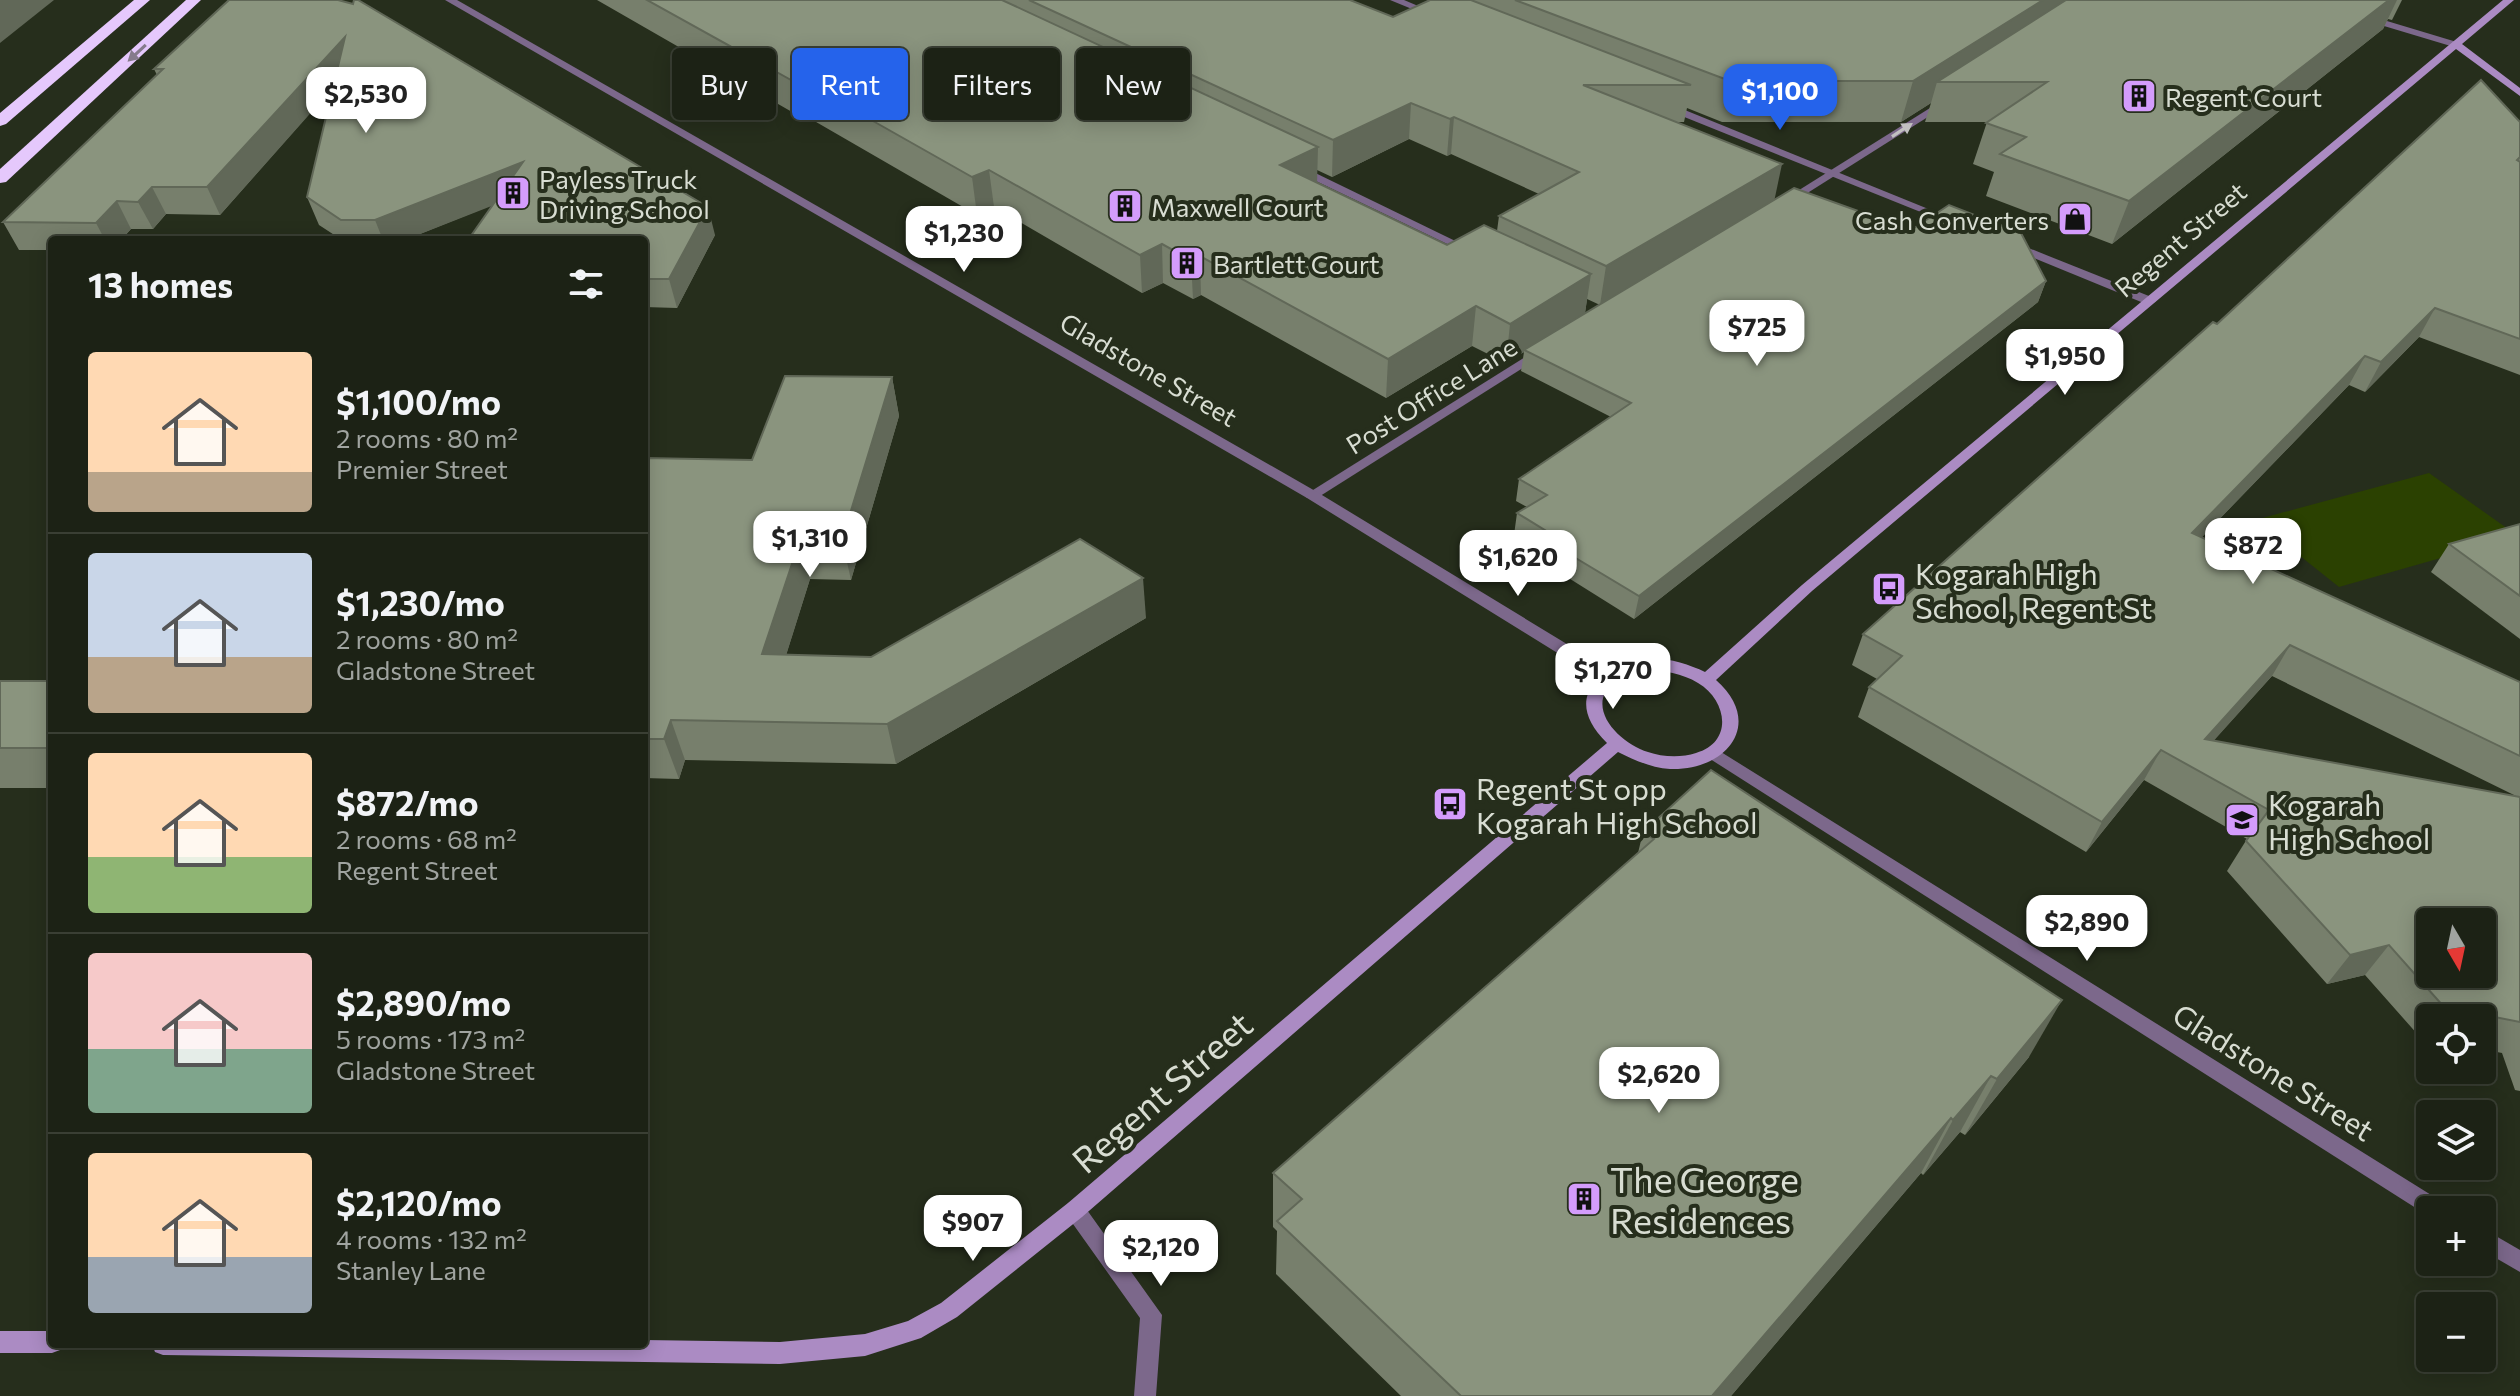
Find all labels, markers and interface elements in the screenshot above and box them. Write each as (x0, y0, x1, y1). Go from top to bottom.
one-way arrow (128, 44, 147, 62)
chip: Buy (672, 48, 776, 120)
chip: Rent (792, 48, 908, 120)
chip: Filters (924, 48, 1060, 120)
chip: New (1076, 48, 1190, 120)
pin: $1,100 (1715, 64, 1845, 132)
pin: $2,530 (301, 67, 431, 135)
text: $1,100 (1741, 74, 1819, 105)
text: $2,530 (324, 77, 408, 108)
building icon: Regent Court (2120, 77, 2158, 115)
place label: Regent Court (2165, 81, 2322, 112)
one-way arrow (1891, 123, 1913, 137)
place label: Payless Truck Driving School (539, 163, 710, 224)
building icon: Payless Truck Driving School (494, 174, 532, 212)
street label: Regent Street (2108, 175, 2252, 303)
building icon: Maxwell Court (1106, 187, 1144, 225)
place label: Maxwell Court (1151, 191, 1324, 222)
shop icon: Cash Converters (2056, 200, 2094, 238)
place label: Cash Converters (1855, 204, 2049, 235)
pin: $1,230 (899, 206, 1029, 274)
text: $1,230 (924, 216, 1004, 247)
building icon: Bartlett Court (1168, 244, 1206, 282)
place label: Bartlett Court (1213, 248, 1380, 279)
icon: filters (564, 262, 608, 306)
text: 13 homes (88, 263, 233, 305)
pin: $725 (1710, 300, 1804, 368)
street label: Gladstone Street (1055, 306, 1243, 432)
text: $725 (1727, 310, 1787, 341)
pin: $1,950 (2000, 329, 2130, 397)
street label: Post Office Lane (1340, 330, 1522, 460)
text: $1,950 (2024, 339, 2106, 370)
text: $1,100/mo (336, 380, 501, 422)
icon: home (152, 384, 248, 480)
text: 2 rooms · 80 m² (336, 422, 518, 453)
text: Premier Street (336, 453, 508, 484)
pin: $1,310 (745, 511, 875, 579)
pin: $872 (2206, 518, 2300, 586)
text: $1,310 (771, 521, 849, 552)
text: $872 (2223, 528, 2283, 559)
pin: $1,620 (1453, 530, 1583, 598)
text: $1,620 (1478, 540, 1558, 571)
place label: Kogarah High School, Regent St (1915, 554, 2152, 625)
bus stop icon: Kogarah High School, Regent St (1870, 570, 1908, 608)
text: $1,230/mo (336, 581, 505, 623)
icon: home (152, 585, 248, 681)
text: 2 rooms · 80 m² (336, 623, 518, 654)
pin: $1,270 (1548, 643, 1678, 711)
text: $1,270 (1573, 653, 1653, 684)
text: Gladstone Street (336, 654, 535, 685)
place label: Regent St opp Kogarah High School (1476, 769, 1758, 840)
text: $872/mo (336, 781, 479, 823)
icon: home (152, 785, 248, 881)
bus stop icon: Regent St opp Kogarah High School (1431, 785, 1469, 823)
place label: Kogarah High School (2268, 785, 2430, 856)
school or university icon: Kogarah High School (2223, 801, 2261, 839)
text: 2 rooms · 68 m² (336, 823, 517, 854)
text: Regent Street (336, 854, 498, 885)
pin: $2,890 (2022, 895, 2152, 963)
text: $2,890 (2044, 905, 2130, 936)
north arrow (2416, 908, 2496, 988)
map controls (2416, 908, 2496, 1372)
text: $2,890/mo (336, 981, 511, 1023)
icon: home (152, 985, 248, 1081)
street label: Gladstone Street (2167, 994, 2381, 1148)
street label: Regent Street (1062, 1001, 1260, 1181)
button: locate (2416, 1004, 2496, 1084)
text: 5 rooms · 173 m² (336, 1023, 525, 1054)
pin: $2,620 (1594, 1047, 1724, 1115)
text: Gladstone Street (336, 1054, 535, 1085)
text: $2,620 (1617, 1057, 1701, 1088)
button: layers (2416, 1100, 2496, 1180)
place label: The George Residences (1610, 1156, 1799, 1241)
building icon: The George Residences (1565, 1180, 1603, 1218)
text: $2,120/mo (336, 1181, 502, 1223)
icon: home (152, 1185, 248, 1281)
pin: $907 (926, 1195, 1020, 1263)
button: + (2416, 1196, 2496, 1276)
text: $907 (942, 1205, 1004, 1236)
pin: $2,120 (1096, 1220, 1226, 1288)
text: 4 rooms · 132 m² (336, 1223, 527, 1254)
text: $2,120 (1122, 1230, 1200, 1261)
text: Stanley Lane (336, 1254, 486, 1285)
button: − (2416, 1292, 2496, 1372)

